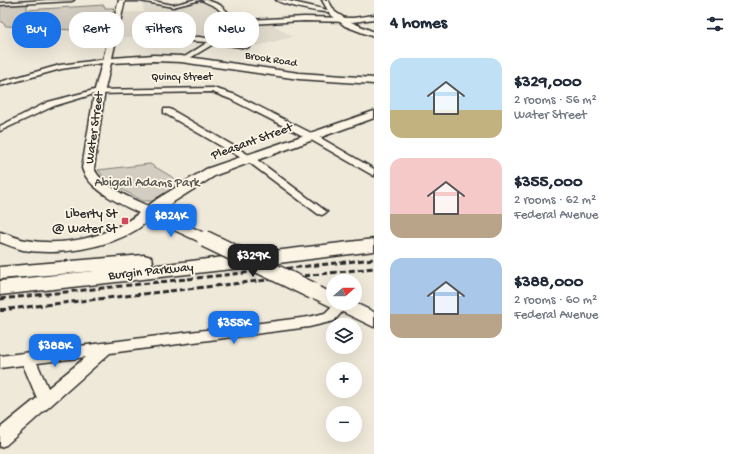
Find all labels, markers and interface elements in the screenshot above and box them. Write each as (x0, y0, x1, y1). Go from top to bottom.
chip: Buy (12, 12, 61, 48)
chip: Rent (69, 12, 124, 48)
chip: Filters (132, 12, 196, 48)
chip: New (204, 12, 259, 48)
icon: filters (704, 13, 726, 35)
text: 4 homes (390, 14, 447, 34)
street label: Brook Road (243, 50, 299, 70)
street label: Quincy Street (151, 72, 214, 84)
text: $329,000 (514, 73, 582, 93)
icon: home (422, 74, 470, 122)
street label: Water Street (83, 89, 108, 165)
text: 2 rooms · 56 m² (514, 93, 597, 108)
text: Water Street (514, 108, 587, 123)
street label: Pleasant Street (208, 120, 296, 164)
text: $355,000 (514, 173, 583, 193)
icon: home (422, 174, 470, 222)
park label: Abigail Adams Park (94, 176, 201, 191)
text: 2 rooms · 62 m² (514, 193, 596, 208)
pin: $824K (143, 204, 199, 238)
place label: Liberty St @ Water St (52, 207, 119, 237)
text: Federal Avenue (514, 208, 599, 223)
text: $824K (155, 209, 187, 224)
marker: Liberty St @ Water St (120, 216, 130, 226)
pin: $329K (225, 244, 281, 278)
text: $329K (237, 249, 269, 264)
street label: Burgin Parkway (107, 260, 195, 284)
text: $388,000 (514, 273, 583, 293)
north arrow (326, 274, 362, 310)
map controls (326, 274, 362, 442)
icon: home (422, 274, 470, 322)
text: 2 rooms · 60 m² (514, 293, 597, 308)
text: Federal Avenue (514, 308, 599, 323)
pin: $355K (206, 311, 262, 345)
text: $355K (217, 316, 251, 331)
button: layers (326, 318, 362, 354)
pin: $388K (27, 334, 83, 368)
text: $388K (38, 339, 72, 354)
button: + (326, 362, 362, 398)
button: − (326, 406, 362, 442)

